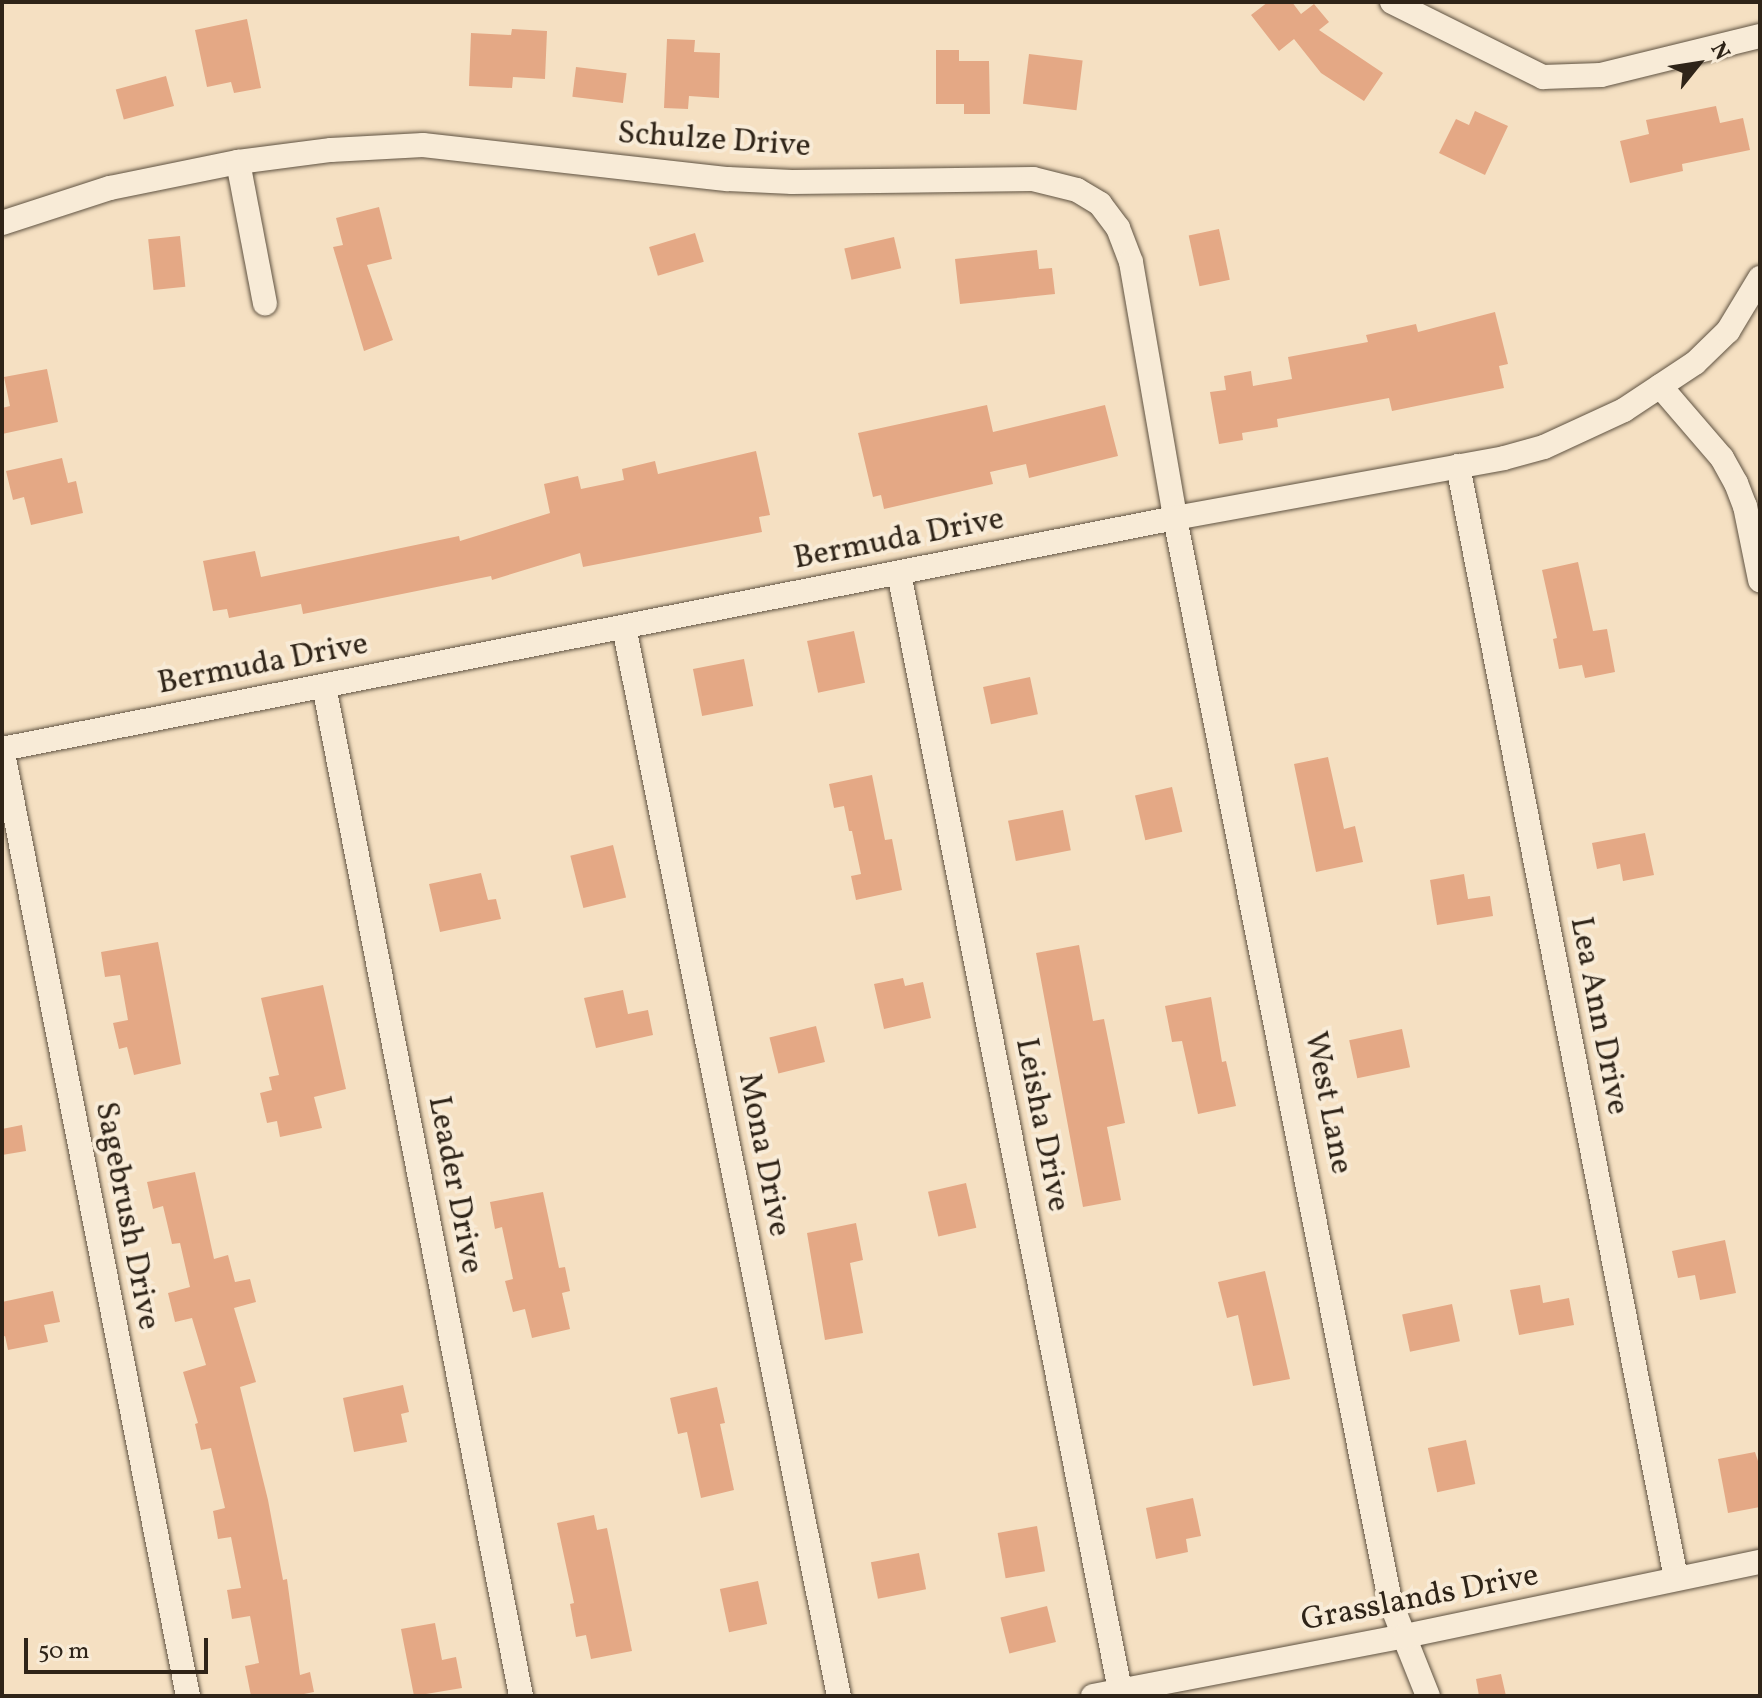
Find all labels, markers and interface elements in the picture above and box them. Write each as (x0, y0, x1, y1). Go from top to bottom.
north arrow (1658, 24, 1738, 104)
text: N (1702, 37, 1737, 66)
street label: Schulze Drive (616, 115, 812, 167)
street label: Bermuda Drive (791, 501, 1007, 579)
street label: Bermuda Drive (155, 626, 371, 704)
street label: Lea Ann Drive (1560, 914, 1636, 1118)
street label: West Lane (1294, 1029, 1360, 1177)
street label: Leisha Drive (1005, 1035, 1077, 1215)
street label: Mona Drive (728, 1070, 798, 1240)
street label: Leader Drive (418, 1093, 490, 1277)
street label: Sagebrush Drive (85, 1099, 167, 1333)
street label: Grasslands Drive (1298, 1557, 1542, 1641)
scale bar (28, 1622, 212, 1672)
text: 50 m (38, 1635, 90, 1669)

